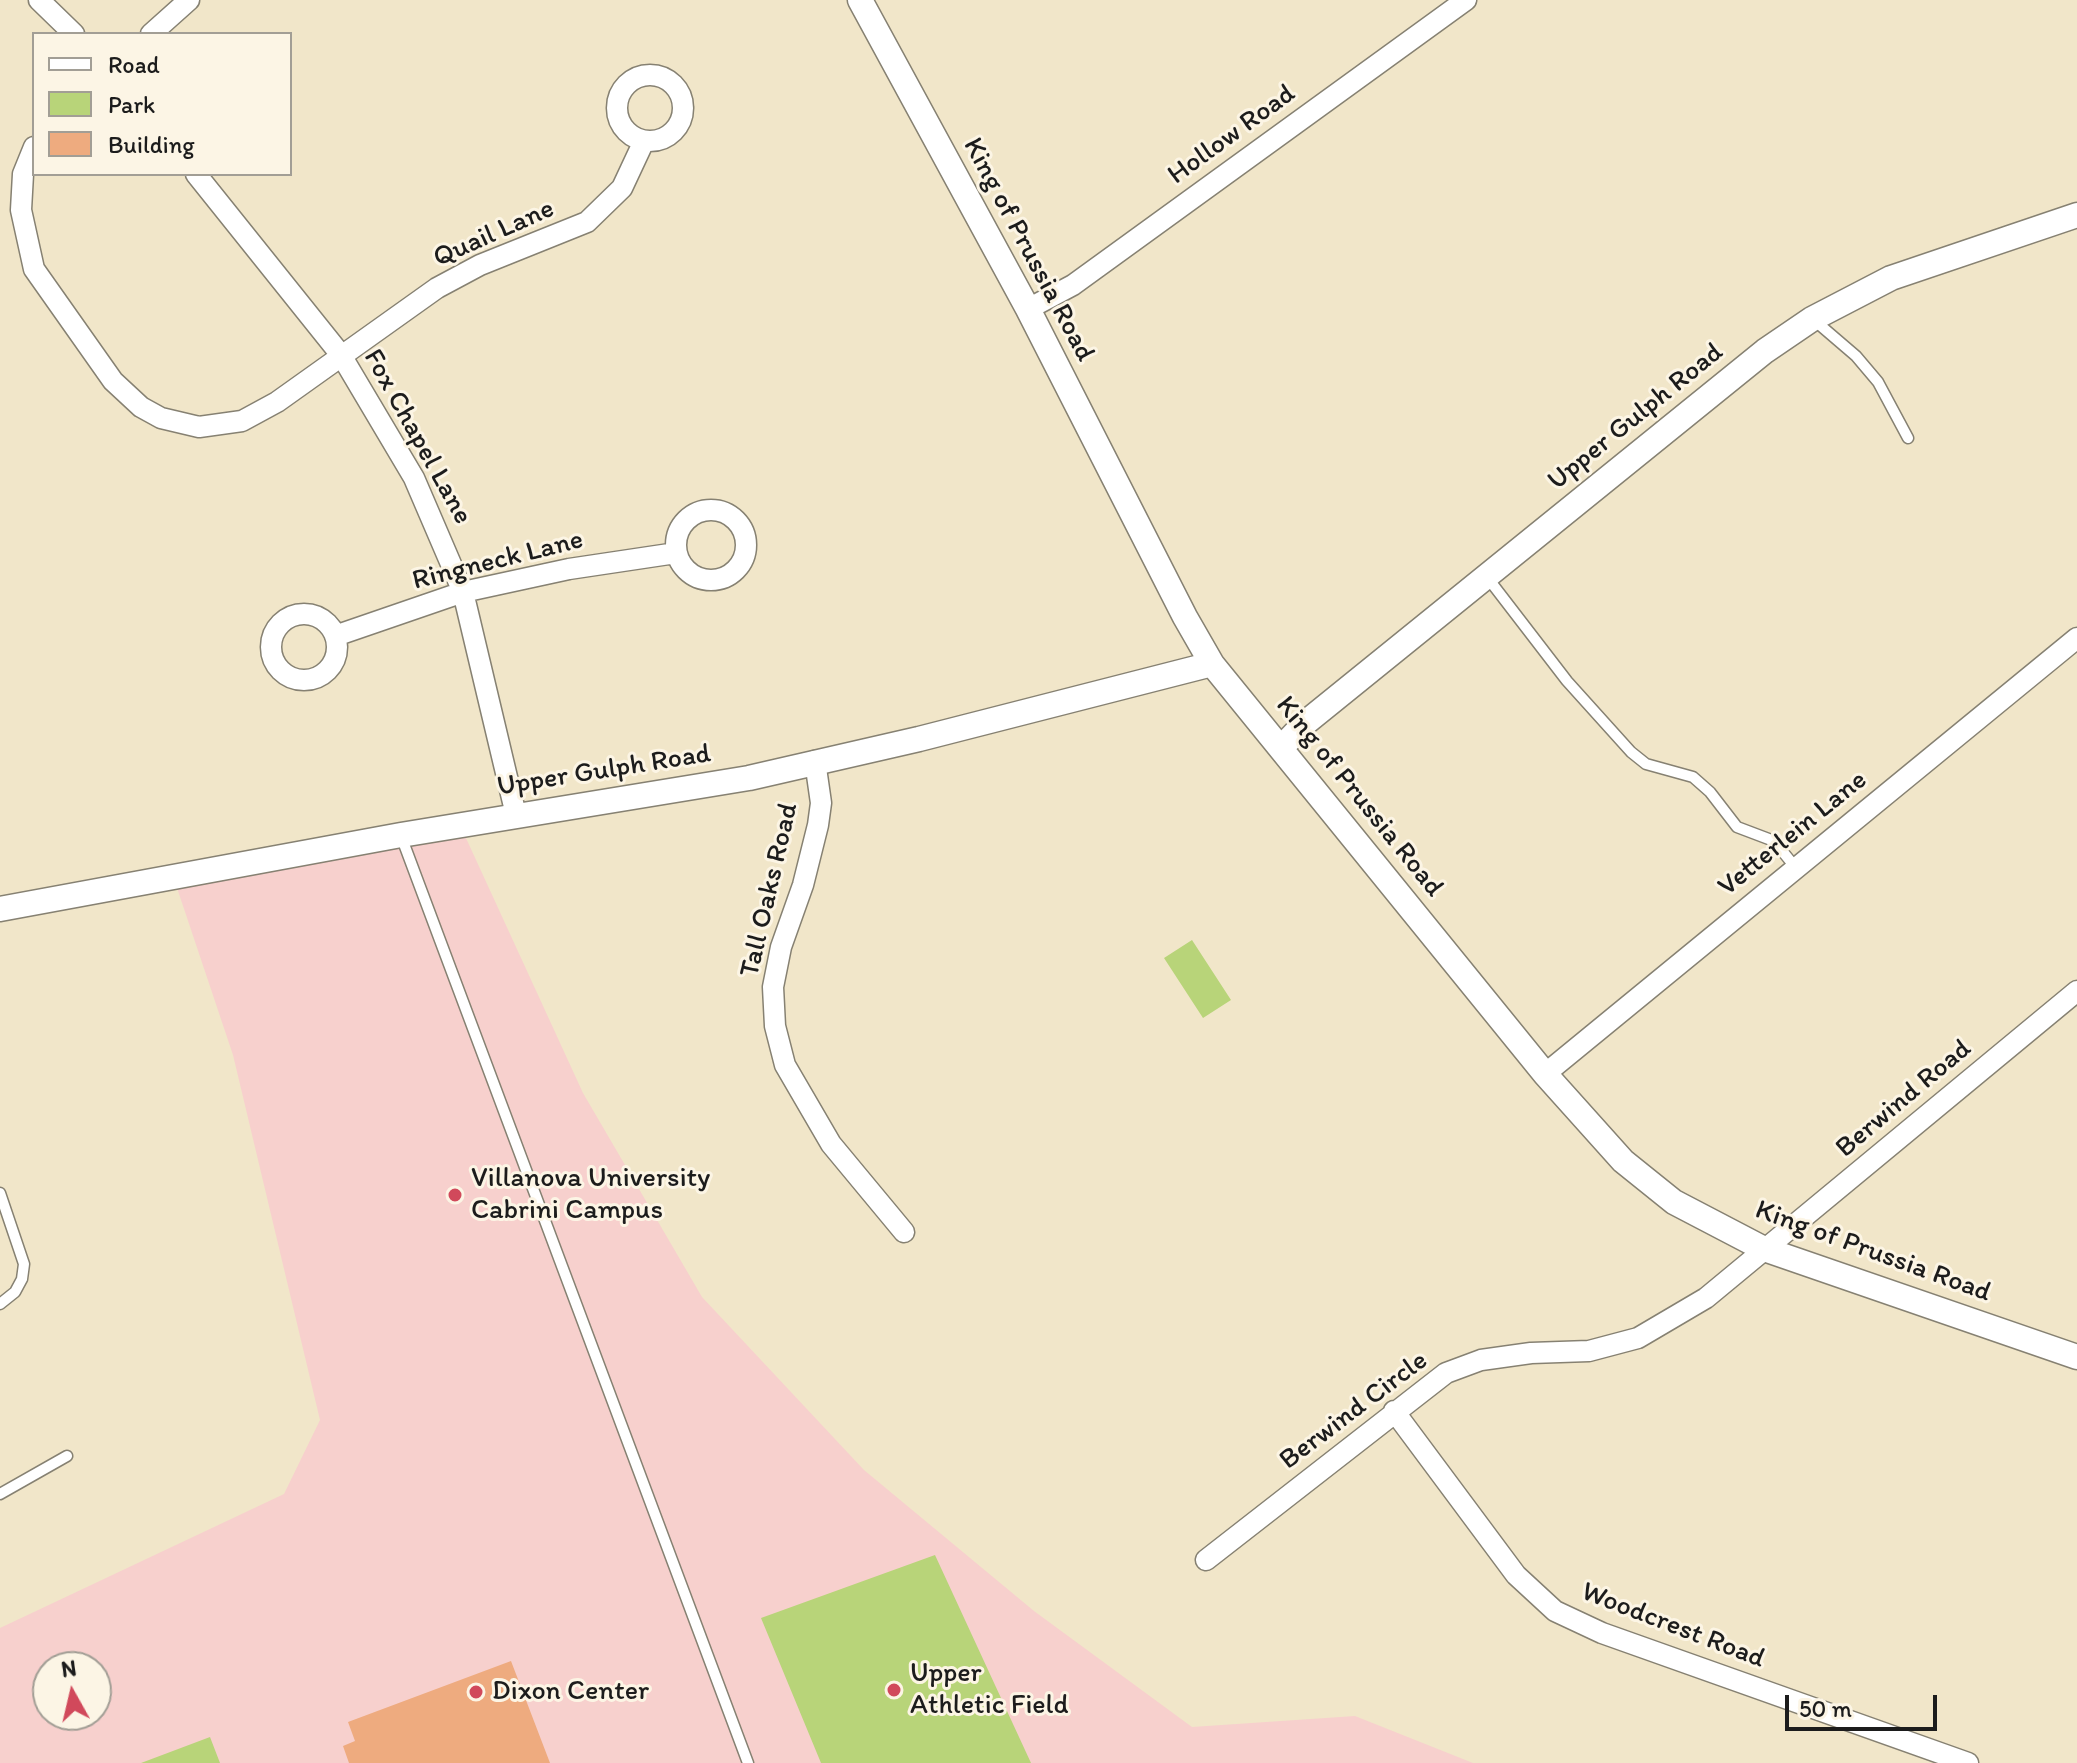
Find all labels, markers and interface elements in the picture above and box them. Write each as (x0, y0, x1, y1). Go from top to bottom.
legend (32, 32, 292, 176)
text: Road (108, 50, 160, 79)
street label: Hollow Road (1162, 77, 1302, 193)
text: Park (108, 90, 155, 119)
text: Building (108, 130, 195, 159)
street label: King of Prussia Road (955, 132, 1101, 368)
street label: Quail Lane (428, 192, 560, 276)
street label: Upper Gulph Road (1541, 336, 1731, 498)
street label: Fox Chapel Lane (355, 344, 479, 530)
street label: Ringneck Lane (409, 524, 587, 598)
street label: King of Prussia Road (1268, 690, 1450, 904)
street label: Upper Gulph Road (495, 738, 713, 804)
street label: Vetterlein Lane (1712, 764, 1874, 904)
street label: Tall Oaks Road (734, 800, 806, 980)
street label: Berwind Road (1829, 1033, 1979, 1165)
place label: Villanova University Cabrini Campus (471, 1162, 710, 1228)
marker: Villanova University Cabrini Campus (446, 1186, 464, 1204)
street label: King of Prussia Road (1751, 1194, 1995, 1310)
street label: Berwind Circle (1273, 1344, 1435, 1478)
street label: Woodcrest Road (1576, 1576, 1770, 1676)
north arrow (32, 1651, 112, 1731)
text: N (60, 1654, 78, 1683)
place label: Upper Athletic Field (910, 1657, 1069, 1723)
place label: Dixon Center (492, 1675, 649, 1709)
scale bar (1789, 1679, 1941, 1729)
marker: Upper Athletic Field (885, 1681, 903, 1699)
marker: Dixon Center (467, 1683, 485, 1701)
text: 50 m (1799, 1694, 1852, 1723)

